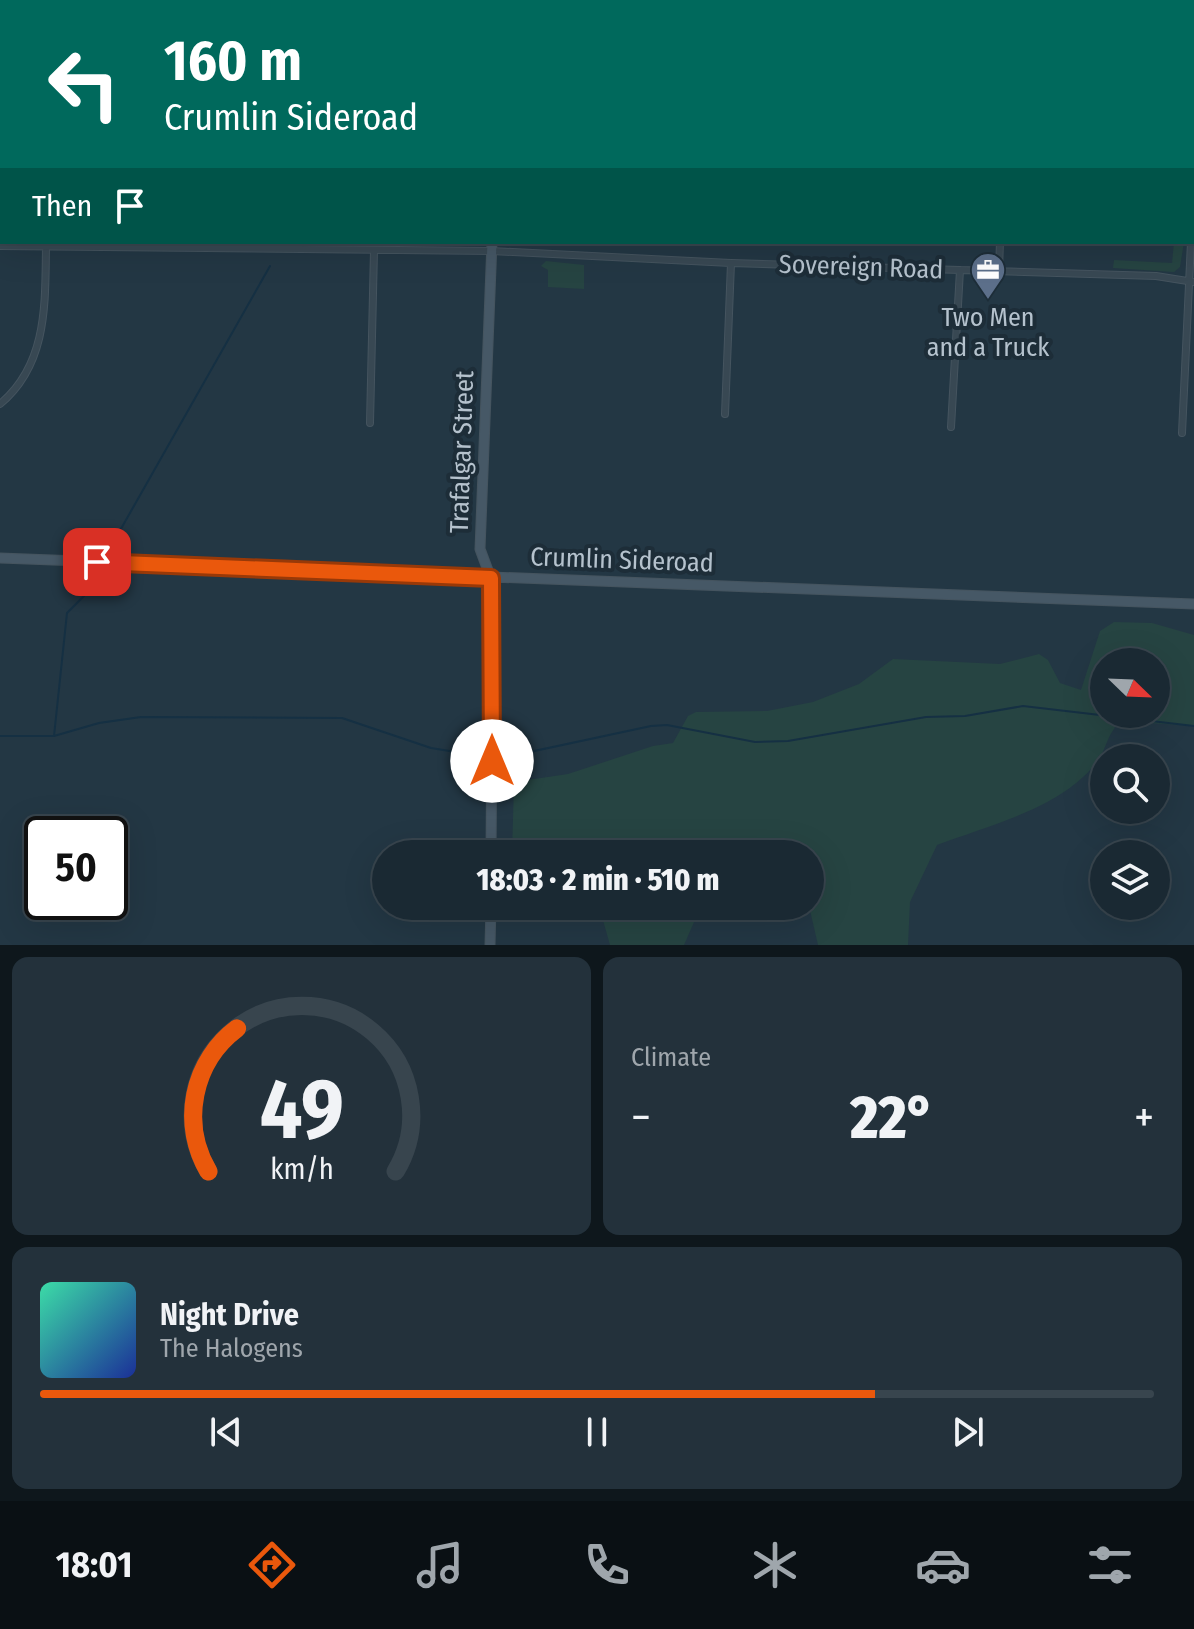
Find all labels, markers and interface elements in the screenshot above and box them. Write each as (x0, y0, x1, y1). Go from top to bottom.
text: 160 m (164, 28, 302, 95)
icon: left (32, 32, 136, 136)
text: Crumlin Sideroad (164, 96, 418, 140)
icon: arrive (108, 184, 152, 228)
text: Then (32, 188, 92, 224)
street label: Sovereign Road (778, 249, 944, 285)
office icon: Two Men and a Truck (969, 251, 1007, 301)
place label: Two Men and a Truck (927, 302, 1050, 363)
street label: Trafalgar Street (444, 370, 480, 534)
pin (63, 528, 131, 596)
icon: arrive (75, 540, 119, 584)
street label: Crumlin Sideroad (530, 541, 714, 579)
north arrow (1090, 648, 1170, 728)
map controls (1090, 648, 1170, 920)
position arrow (450, 719, 534, 803)
button: search (1090, 744, 1170, 824)
speed limit sign: 50 (24, 816, 128, 920)
button: layers (1090, 840, 1170, 920)
text: 18:03 · 2 min · 510 m (477, 862, 719, 898)
text: Climate (631, 1042, 711, 1073)
text: 49 (259, 1060, 344, 1160)
text: 22° (850, 1082, 935, 1154)
text: − (631, 1091, 651, 1144)
text: + (1134, 1091, 1154, 1144)
text: km/h (270, 1152, 333, 1187)
text: Night Drive (160, 1297, 299, 1333)
text: The Halogens (160, 1333, 303, 1364)
icon: previous (204, 1410, 248, 1454)
icon: pause (575, 1410, 619, 1454)
icon: next (946, 1410, 990, 1454)
icon: directions (244, 1537, 300, 1593)
icon: music (412, 1537, 468, 1593)
icon: phone (579, 1537, 635, 1593)
icon: climate (747, 1537, 803, 1593)
icon: car (915, 1537, 971, 1593)
icon: filters (1082, 1537, 1138, 1593)
text: 18:01 (56, 1543, 132, 1587)

